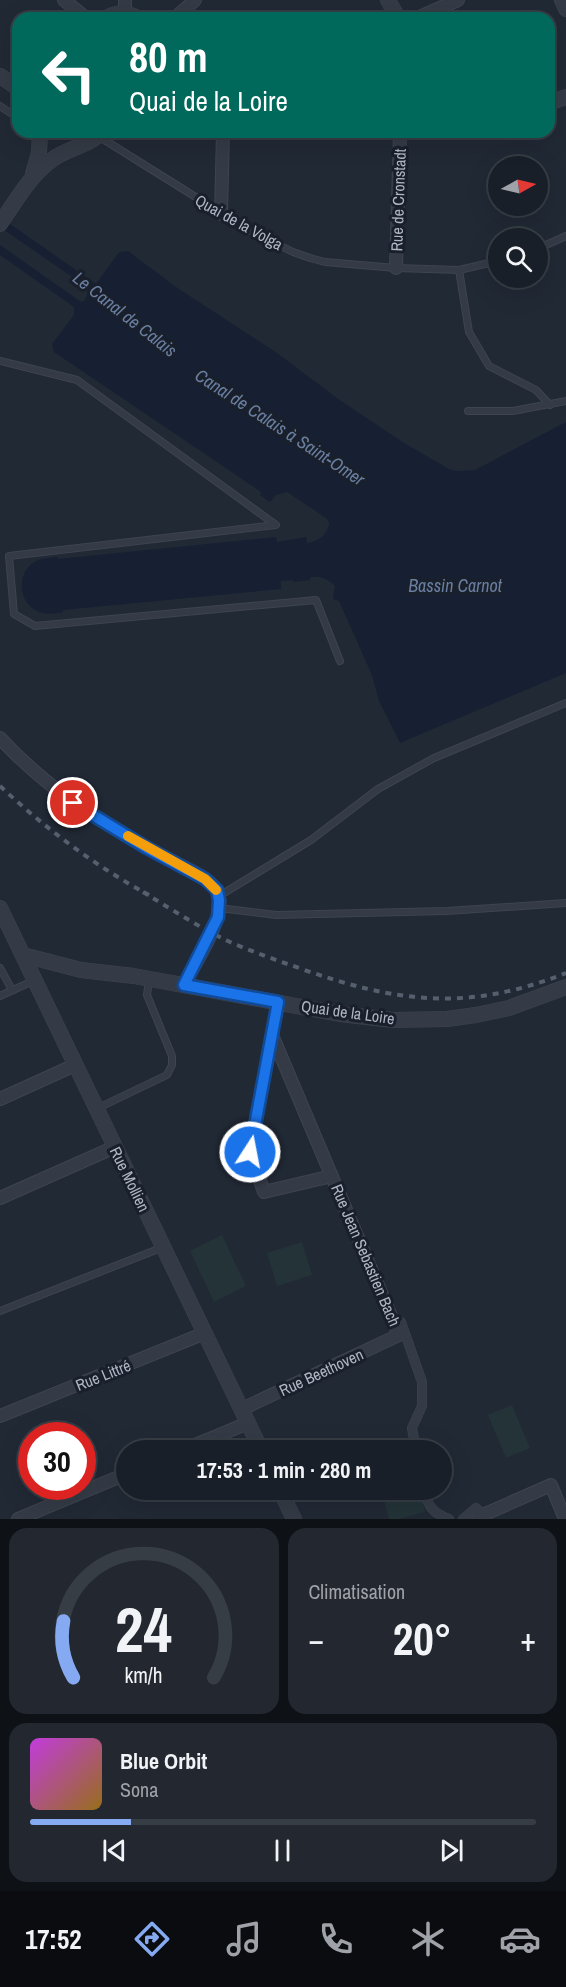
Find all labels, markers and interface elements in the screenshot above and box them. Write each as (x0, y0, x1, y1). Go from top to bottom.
text: 80 m (129, 29, 208, 85)
icon: left (30, 36, 108, 114)
text: Quai de la Loire (129, 83, 288, 119)
street label: Rue de Cronstadt (385, 148, 411, 252)
north arrow (488, 156, 548, 216)
map controls (488, 156, 548, 288)
street label: Quai de la Volga (191, 189, 287, 255)
button: search (488, 228, 548, 288)
water label: Le Canal de Calais (68, 266, 182, 362)
water label: Canal de Calais à Saint-Omer (190, 363, 371, 492)
water label: Bassin Carnot (408, 573, 503, 598)
pin (47, 777, 98, 828)
icon: arrive (56, 786, 89, 819)
street label: Quai de la Loire (300, 995, 396, 1029)
position arrow (218, 1120, 282, 1184)
street label: Rue Mollien (105, 1143, 155, 1215)
street label: Rue Jean Sebastien Bach (326, 1181, 406, 1329)
street label: Rue Beethoven (275, 1343, 367, 1401)
street label: Rue Littré (72, 1354, 134, 1396)
speed limit sign: 30 (18, 1422, 96, 1500)
text: 17:53 · 1 min · 280 m (197, 1455, 371, 1485)
text: Climatisation (309, 1578, 405, 1605)
text: 24 (115, 1587, 172, 1671)
text: 20° (393, 1608, 452, 1669)
text: − (309, 1617, 324, 1661)
text: + (520, 1617, 536, 1661)
text: km/h (125, 1661, 163, 1690)
text: Blue Orbit (120, 1746, 207, 1776)
text: Sona (120, 1776, 158, 1803)
icon: previous (98, 1834, 131, 1867)
icon: pause (266, 1834, 299, 1867)
icon: next (435, 1834, 468, 1867)
icon: directions (131, 1918, 173, 1960)
icon: music (223, 1918, 265, 1960)
icon: phone (315, 1918, 357, 1960)
icon: climate (407, 1918, 449, 1960)
icon: car (499, 1918, 541, 1960)
text: 17:52 (25, 1921, 82, 1957)

